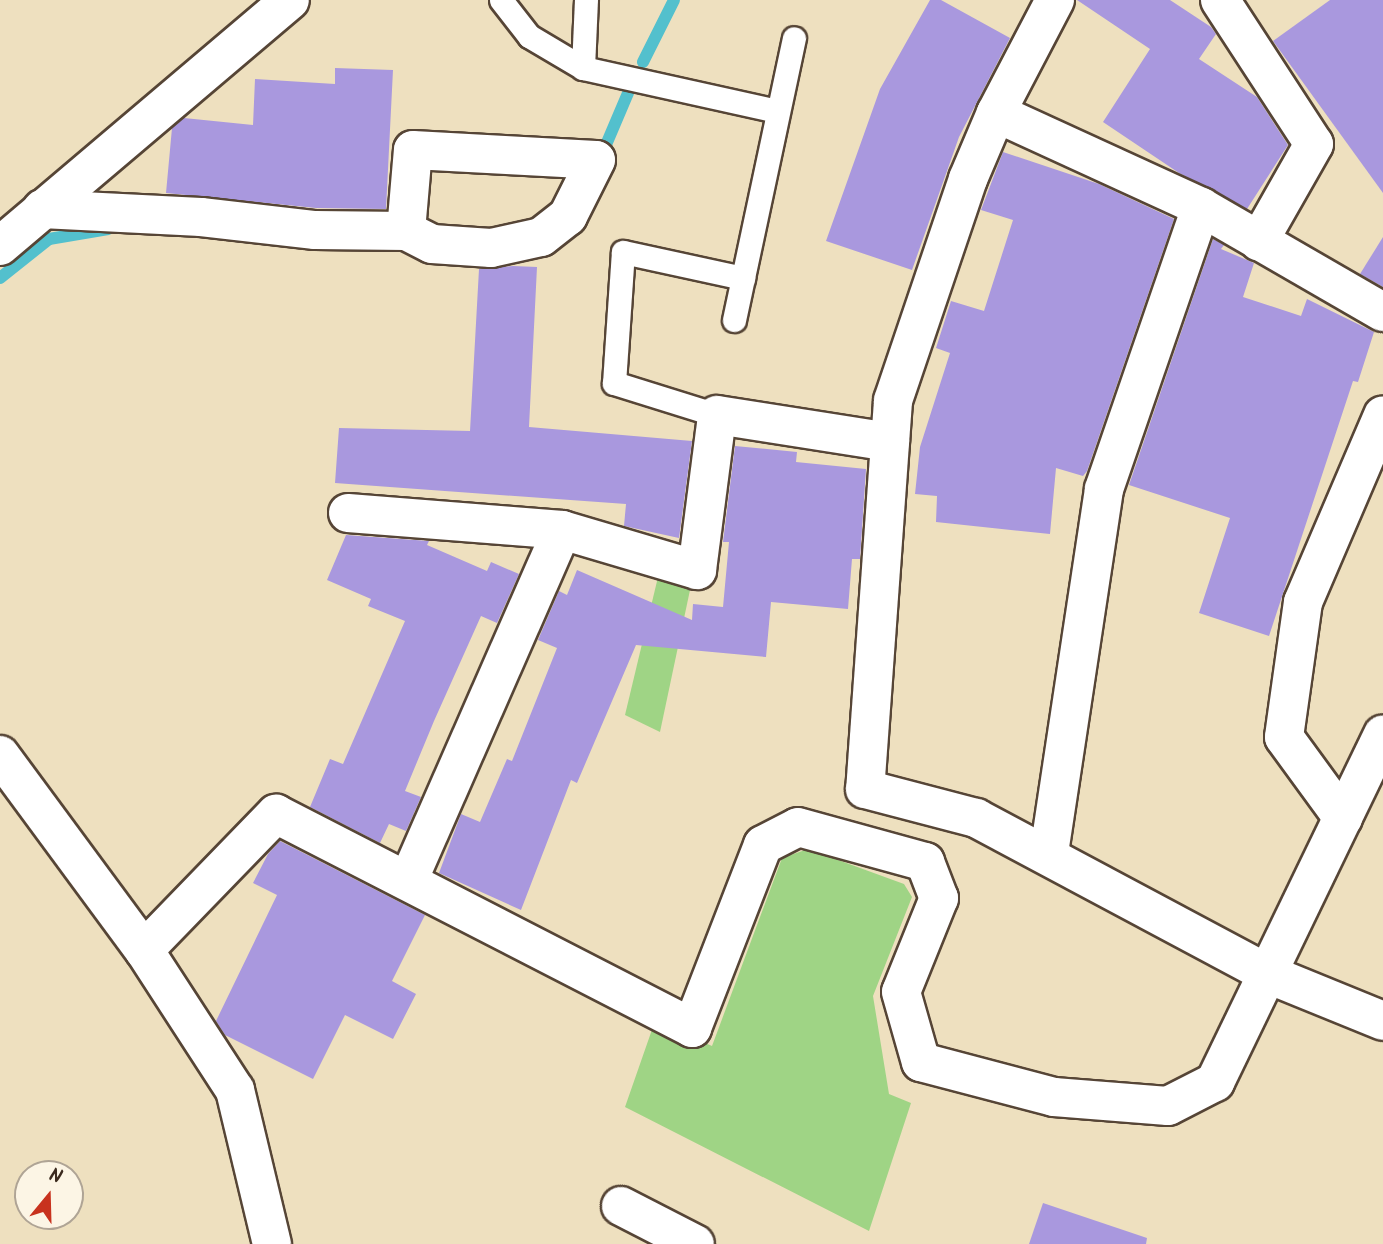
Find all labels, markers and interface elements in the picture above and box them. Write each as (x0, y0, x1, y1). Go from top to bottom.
north arrow (14, 1160, 84, 1230)
text: N (45, 1161, 66, 1193)

